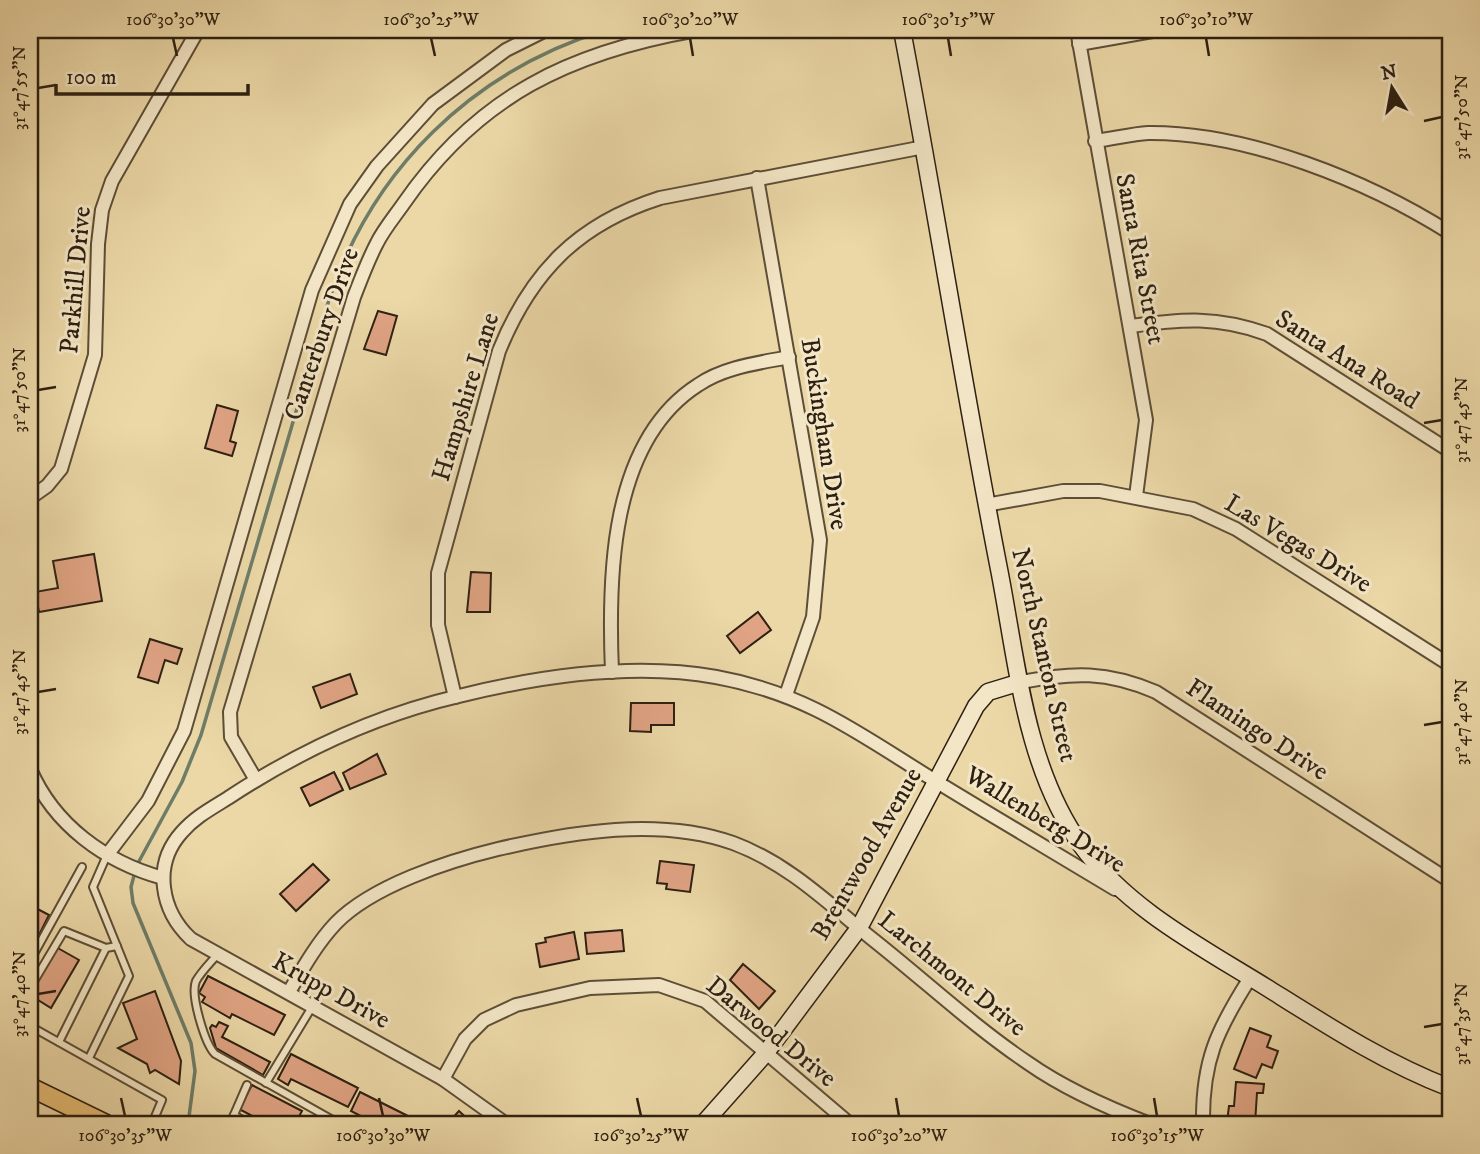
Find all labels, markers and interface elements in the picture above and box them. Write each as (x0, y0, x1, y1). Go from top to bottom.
text: 106°30'30"W (126, 9, 221, 31)
text: 106°30'25"W (383, 9, 479, 31)
text: 106°30'20"W (642, 9, 739, 31)
text: 106°30'15"W (901, 9, 995, 31)
text: 106°30'10"W (1159, 9, 1254, 31)
text: 31°47'55"N (9, 46, 31, 130)
scale bar (56, 52, 248, 96)
north arrow (1358, 52, 1428, 122)
text: N (1379, 60, 1399, 86)
text: 100 m (66, 65, 117, 91)
text: 31°47'50"N (1451, 74, 1473, 160)
street label: Santa Rita Street (1107, 171, 1173, 347)
street label: Parkhill Drive (53, 205, 99, 355)
street label: Canterbury Drive (277, 243, 367, 425)
street label: Santa Ana Road (1269, 303, 1425, 417)
street label: Hampshire Lane (425, 309, 507, 485)
street label: Buckingham Drive (793, 336, 855, 532)
text: 31°47'50"N (9, 347, 31, 433)
text: 31°47'45"N (1451, 377, 1473, 463)
street label: Las Vegas Drive (1218, 487, 1378, 601)
street label: North Stanton Street (1003, 545, 1085, 765)
text: 31°47'45"N (9, 649, 31, 735)
street label: Flamingo Drive (1179, 672, 1335, 788)
text: 31°47'40"N (1451, 678, 1473, 765)
street label: Wallenberg Drive (958, 758, 1131, 881)
street label: Brentwood Avenue (804, 762, 930, 946)
street label: Larchmont Drive (871, 904, 1033, 1044)
street label: Krupp Drive (266, 945, 396, 1037)
text: 31°47'40"N (9, 950, 31, 1037)
street label: Darwood Drive (699, 969, 843, 1095)
text: 31°47'35"N (1451, 983, 1473, 1065)
text: 106°30'35"W (78, 1125, 172, 1147)
text: 106°30'30"W (336, 1125, 431, 1147)
text: 106°30'25"W (593, 1125, 689, 1147)
text: 106°30'20"W (851, 1125, 948, 1147)
text: 106°30'15"W (1110, 1125, 1204, 1147)

